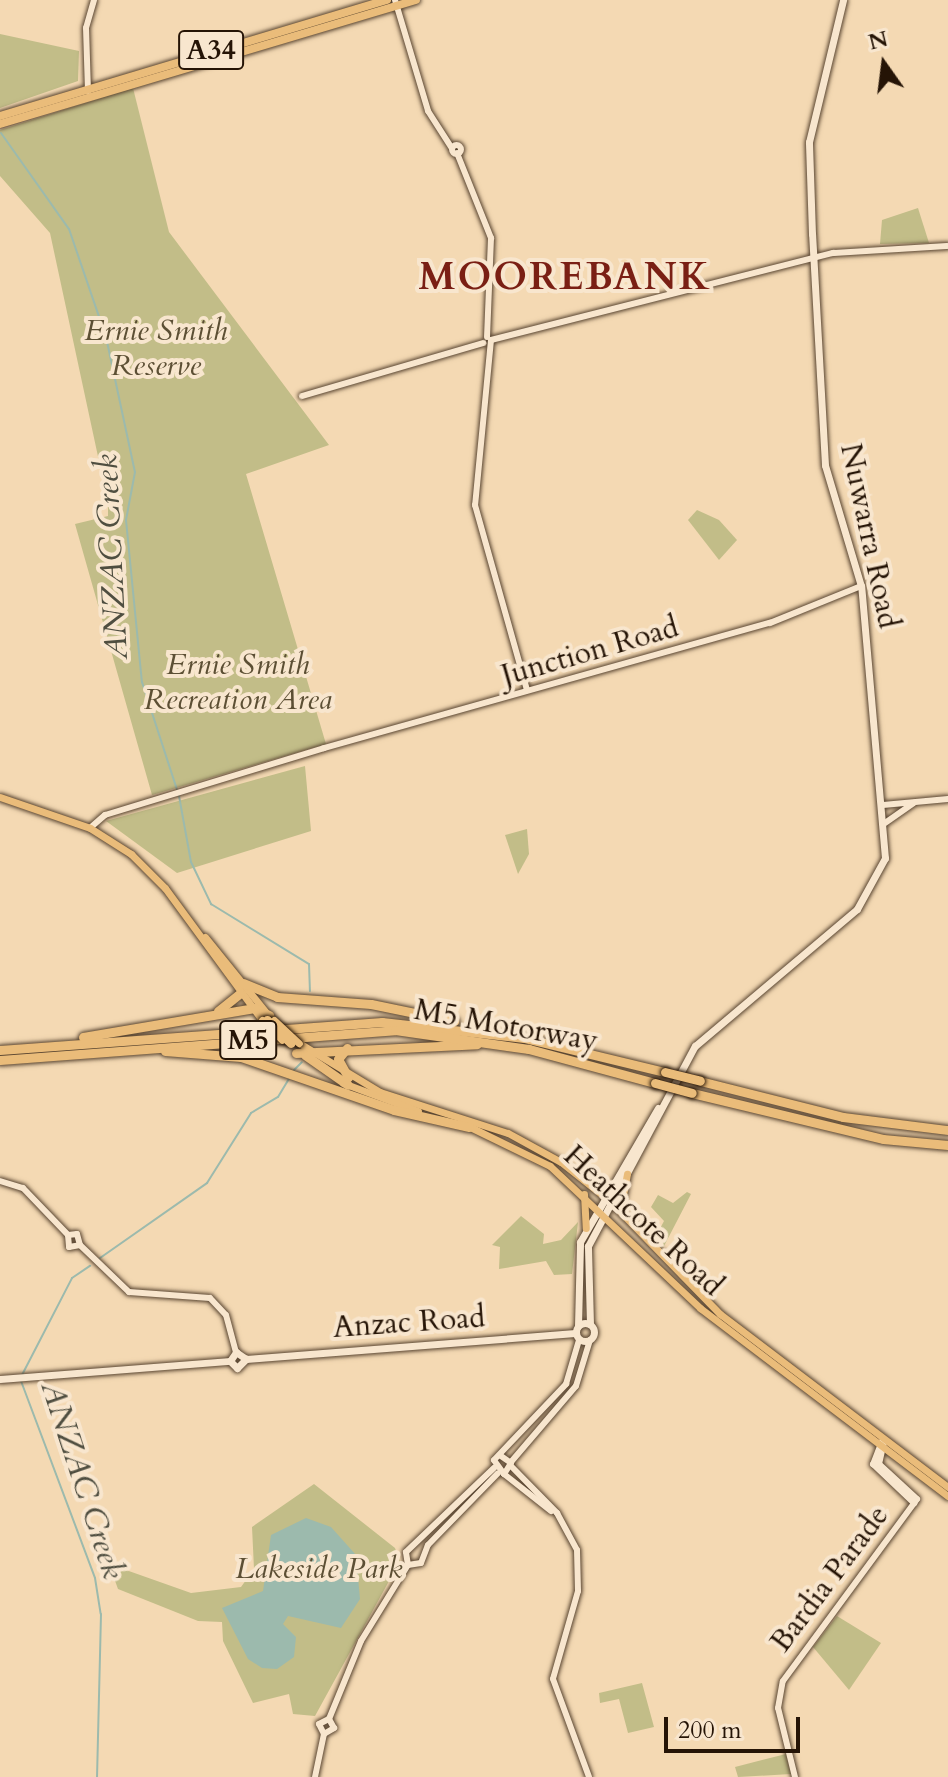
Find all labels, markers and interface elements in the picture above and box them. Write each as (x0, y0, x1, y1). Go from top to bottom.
north arrow (844, 24, 924, 104)
text: N (865, 24, 891, 58)
road number: A34 (177, 26, 245, 74)
district label: MOOREBANK (419, 255, 711, 301)
park label: Ernie Smith Reserve (85, 313, 227, 384)
street label: Nuwarra Road (832, 440, 906, 632)
water label: ANZAC Creek (87, 453, 137, 661)
street label: Junction Road (497, 610, 683, 694)
park label: Ernie Smith Recreation Area (144, 647, 332, 718)
street label: M5 Motorway (411, 992, 601, 1060)
road number: M5 (218, 1016, 278, 1064)
street label: Heathcote Road (556, 1138, 730, 1304)
street label: Anzac Road (332, 1300, 486, 1346)
water label: ANZAC Creek (32, 1376, 132, 1584)
street label: Bardia Parade (763, 1499, 897, 1659)
park label: Lakeside Park (235, 1551, 403, 1587)
scale bar (668, 1701, 804, 1751)
text: 200 m (678, 1714, 742, 1747)

